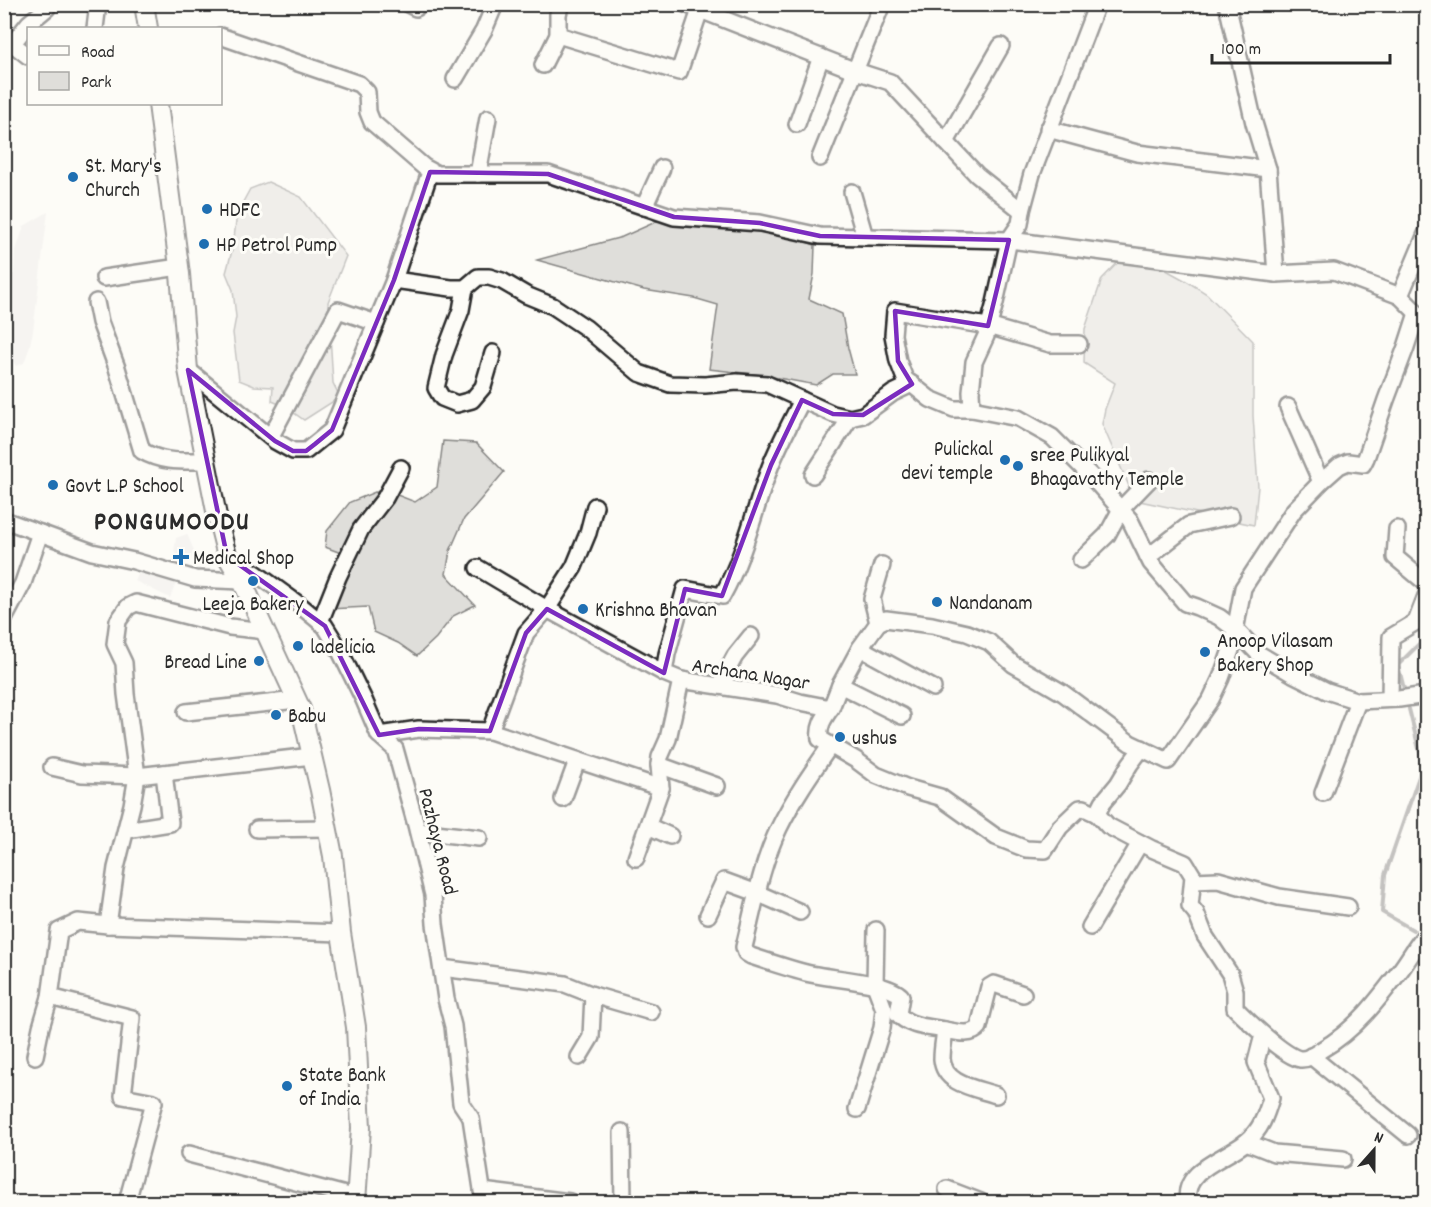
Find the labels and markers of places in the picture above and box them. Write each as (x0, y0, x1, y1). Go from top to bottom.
place label: St. Mary's Church (85, 153, 162, 207)
marker: St. Mary's Church (66, 170, 80, 184)
place label: HDFC (219, 197, 260, 227)
marker: HDFC (200, 202, 214, 216)
place label: HP Petrol Pump (216, 232, 337, 262)
marker: HP Petrol Pump (197, 237, 211, 251)
place label: Pulickal devi temple (901, 436, 993, 490)
place label: sree Pulikyal Bhagavathy Temple (1030, 442, 1184, 496)
marker: Pulickal devi temple (998, 453, 1012, 467)
marker: sree Pulikyal Bhagavathy Temple (1011, 459, 1025, 473)
place label: Govt L.P School (65, 473, 184, 503)
marker: Govt L.P School (46, 478, 60, 492)
place label: Medical Shop (193, 545, 294, 575)
marker: Medical Shop (174, 550, 188, 564)
marker: Leeja Bakery (246, 574, 260, 588)
place label: Nandanam (949, 590, 1033, 620)
place label: Leeja Bakery (202, 591, 304, 621)
marker: Nandanam (930, 595, 944, 609)
place label: Krishna Bhavan (595, 597, 717, 627)
marker: Krishna Bhavan (576, 602, 590, 616)
place label: Anoop Vilasam Bakery Shop (1217, 628, 1333, 682)
place label: ladelicia (310, 634, 376, 664)
marker: ladelicia (291, 639, 305, 653)
marker: Anoop Vilasam Bakery Shop (1198, 645, 1212, 659)
place label: Bread Line (164, 649, 247, 679)
marker: Bread Line (252, 654, 266, 668)
place label: Babu (288, 703, 326, 733)
marker: Babu (269, 708, 283, 722)
place label: ushus (852, 725, 897, 755)
marker: ushus (833, 730, 847, 744)
place label: State Bank of India (299, 1062, 386, 1116)
marker: State Bank of India (280, 1079, 294, 1093)

